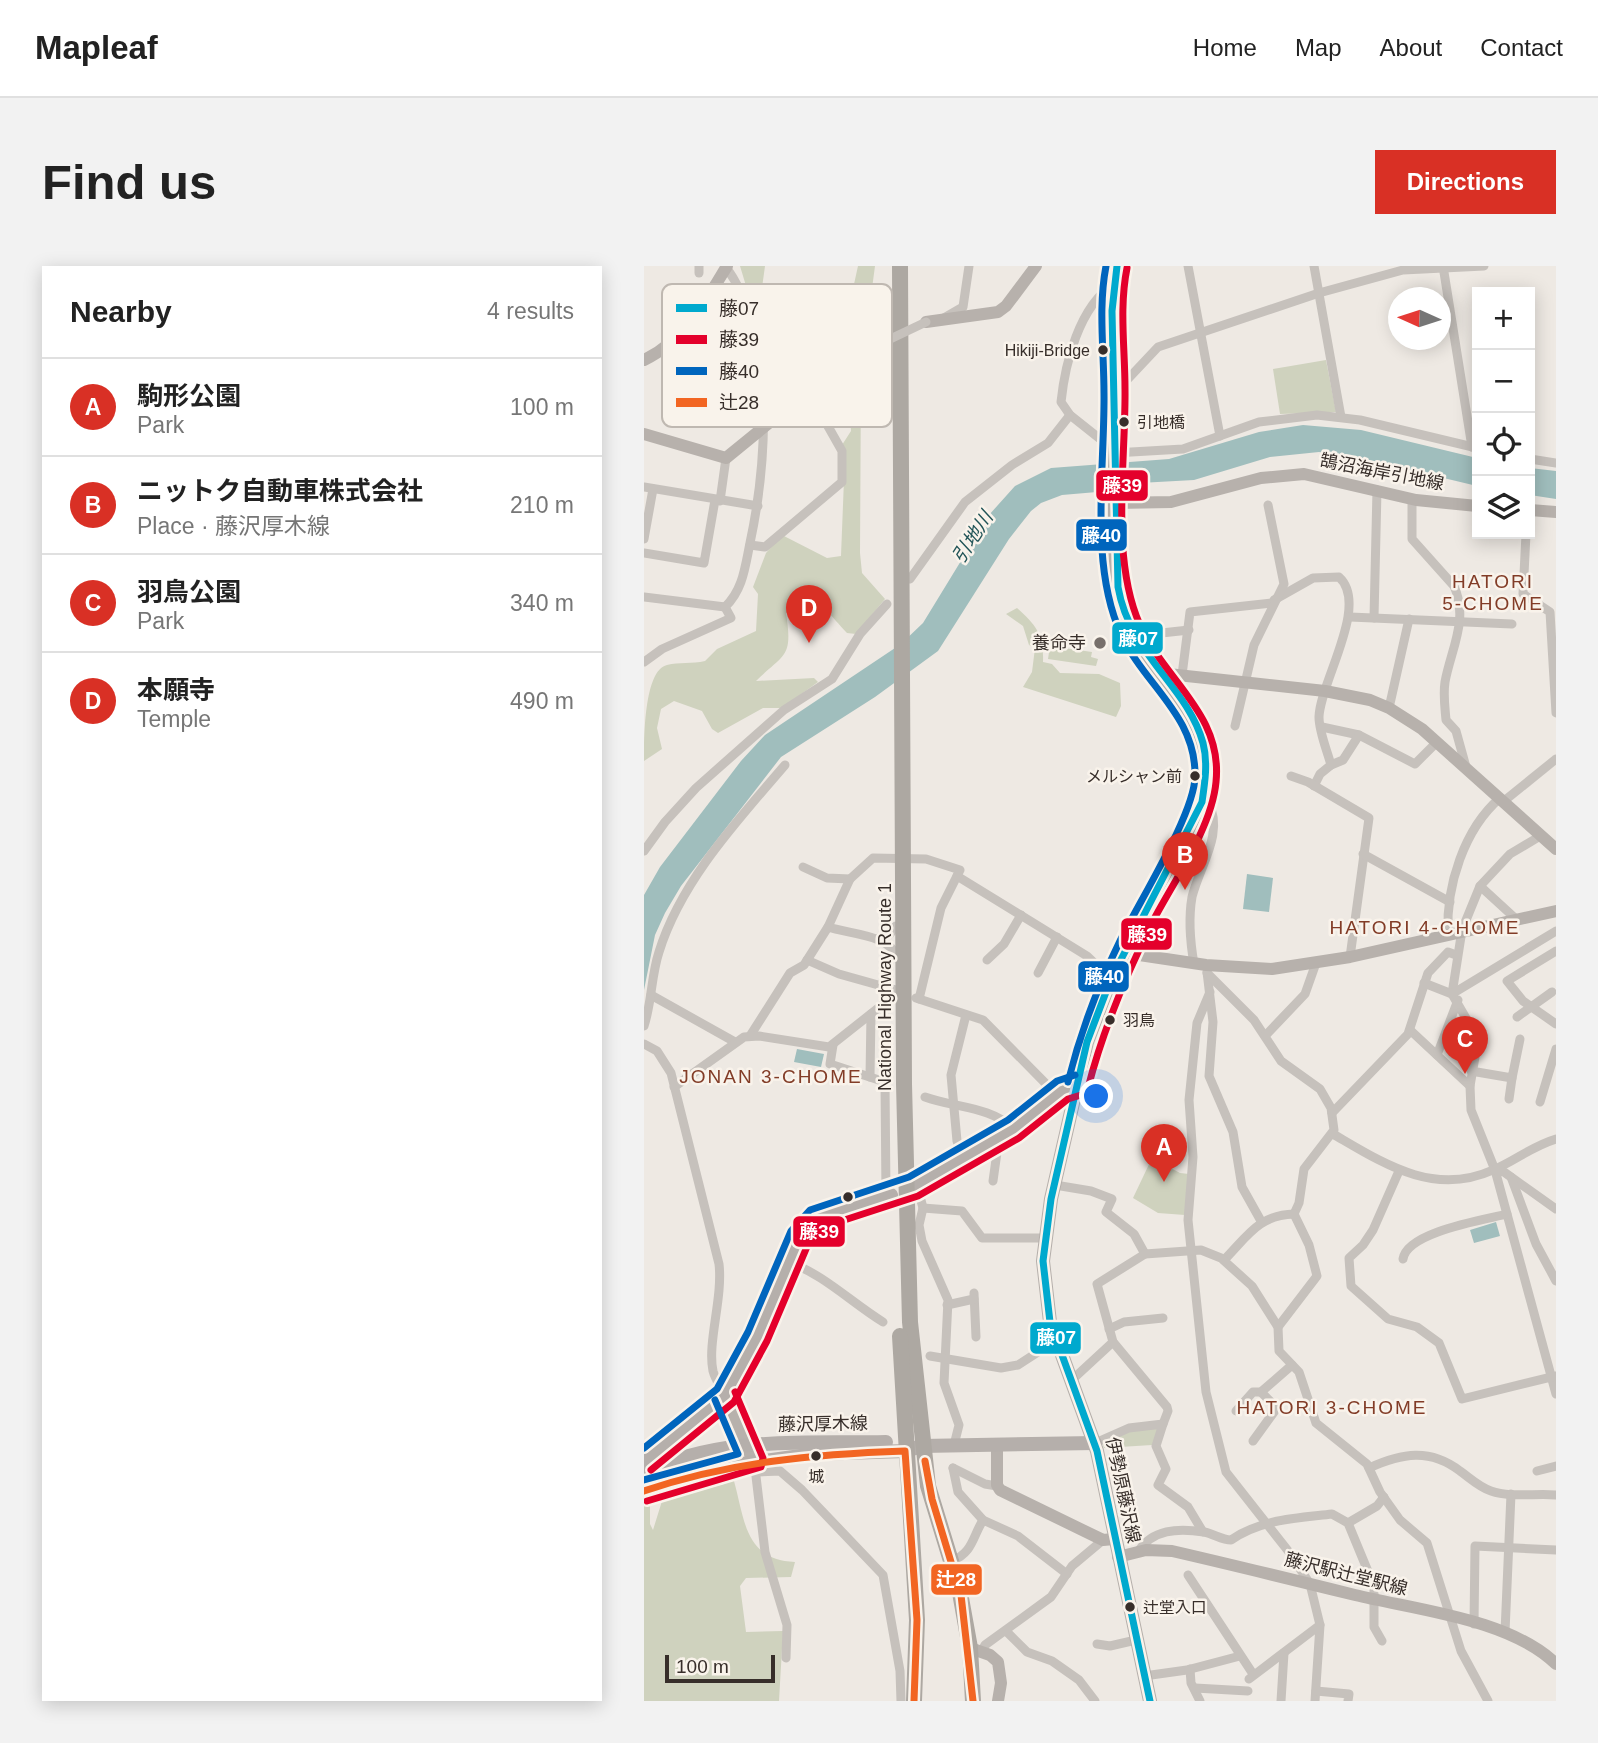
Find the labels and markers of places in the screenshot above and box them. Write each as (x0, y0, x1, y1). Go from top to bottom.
place label: Hikiji-Bridge (1005, 342, 1090, 359)
marker: Hikiji-Bridge (1096, 343, 1110, 357)
place label: 引地橋 (1137, 414, 1185, 431)
marker: 引地橋 (1117, 415, 1131, 429)
pin: D (786, 585, 832, 643)
place label: 養命寺 (1032, 633, 1086, 653)
marker: 養命寺 (1092, 635, 1108, 651)
place label: メルシャン前 (1086, 768, 1182, 785)
marker: メルシャン前 (1188, 769, 1202, 783)
pin: B (1162, 832, 1208, 890)
place label: 羽鳥 (1123, 1012, 1155, 1029)
marker: 羽鳥 (1103, 1013, 1117, 1027)
pin: C (1442, 1016, 1488, 1074)
pin: A (1141, 1124, 1187, 1182)
unlabelled marker (841, 1190, 855, 1204)
marker: 城 (809, 1449, 823, 1463)
place label: 城 (808, 1468, 824, 1485)
place label: 辻堂入口 (1143, 1599, 1207, 1616)
marker: 辻堂入口 (1123, 1600, 1137, 1614)

